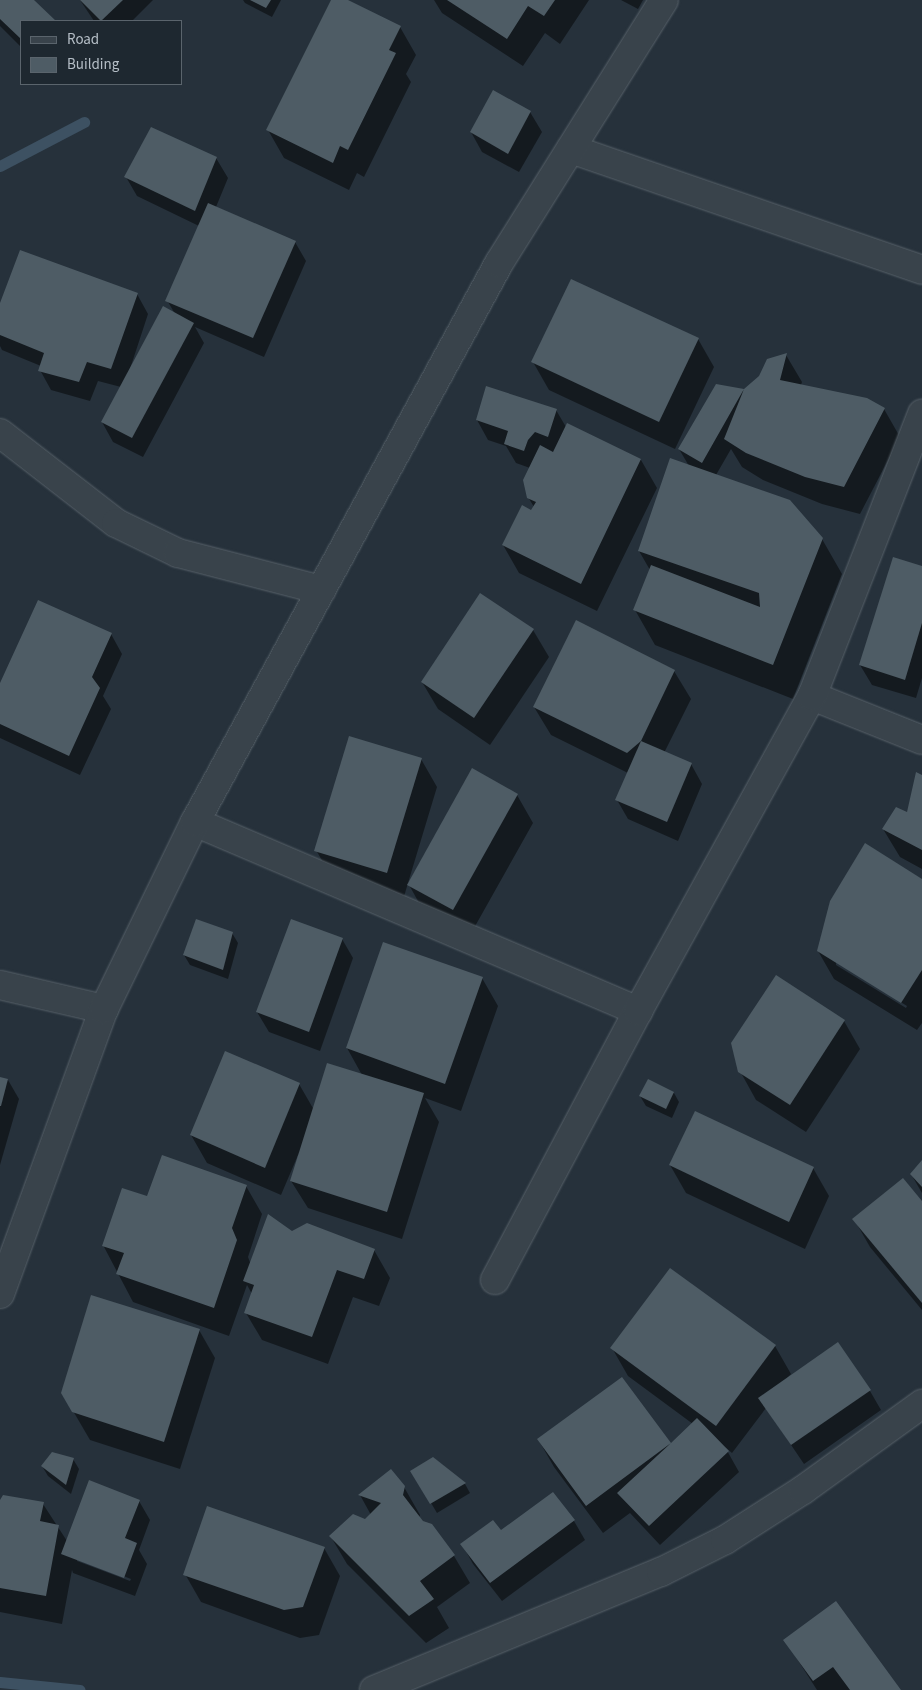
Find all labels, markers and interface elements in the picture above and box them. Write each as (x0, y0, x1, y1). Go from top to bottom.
legend (20, 20, 182, 85)
text: Road (67, 29, 99, 50)
text: Building (67, 54, 119, 75)

